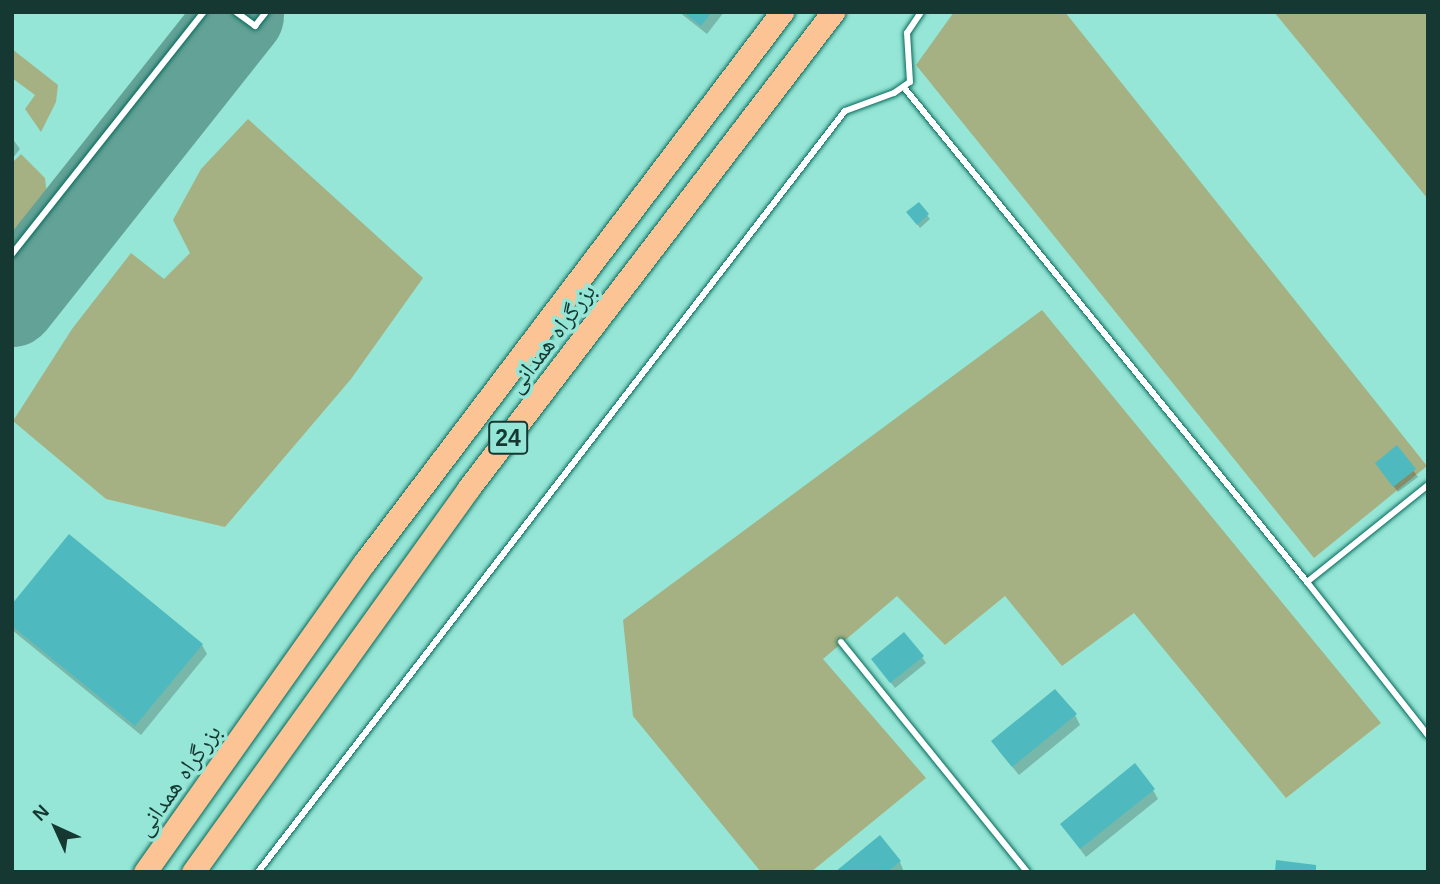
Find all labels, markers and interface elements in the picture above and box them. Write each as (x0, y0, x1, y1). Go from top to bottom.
street label: بزرگراه همدانی (500, 278, 602, 398)
road number: 24 (487, 418, 529, 458)
street label: بزرگراه همدانی (129, 719, 227, 841)
north arrow (21, 793, 91, 863)
text: N (29, 801, 53, 825)

